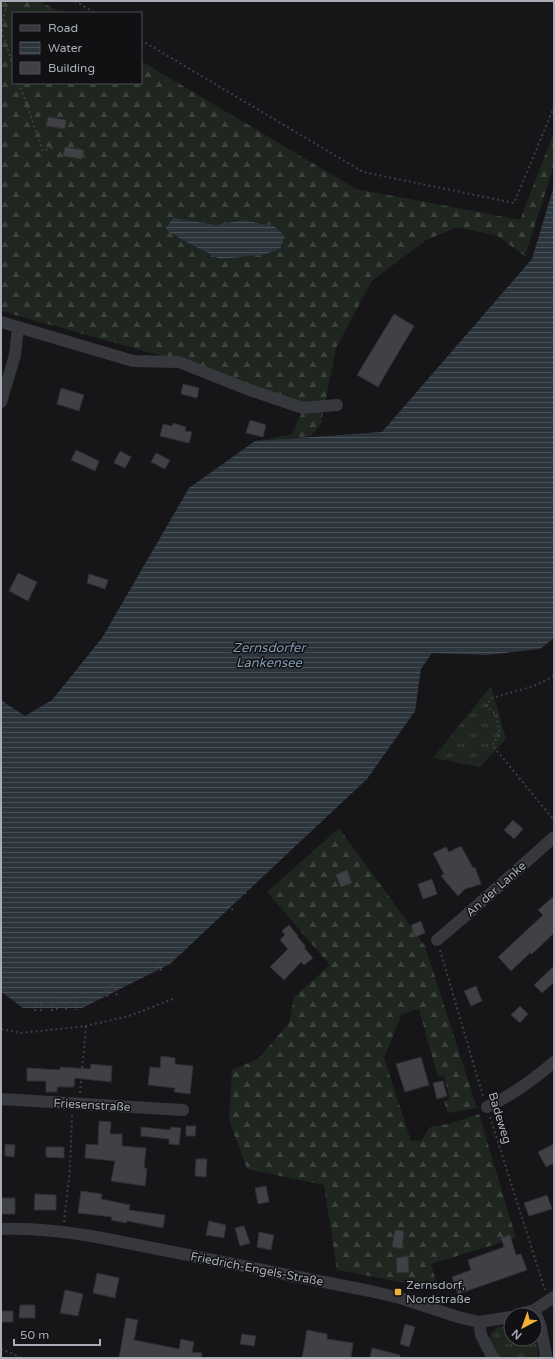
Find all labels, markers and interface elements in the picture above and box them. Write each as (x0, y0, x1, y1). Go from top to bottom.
legend (12, 12, 142, 84)
text: Road (48, 21, 78, 35)
text: Water (48, 41, 83, 55)
text: Building (48, 61, 95, 75)
water label: Zernsdorfer Lankensee (233, 640, 307, 671)
street label: An der Lanke (463, 858, 529, 919)
street label: Badeweg (486, 1091, 514, 1145)
street label: Friesenstraße (53, 1096, 131, 1114)
street label: Friedrich-Engels-Straße (189, 1249, 325, 1289)
place label: Zernsdorf, Nordstraße (406, 1278, 471, 1306)
marker: Zernsdorf, Nordstraße (393, 1287, 403, 1297)
north arrow (503, 1307, 543, 1347)
scale bar (14, 1321, 100, 1347)
text: N (509, 1326, 524, 1342)
text: 50 m (20, 1328, 49, 1342)

